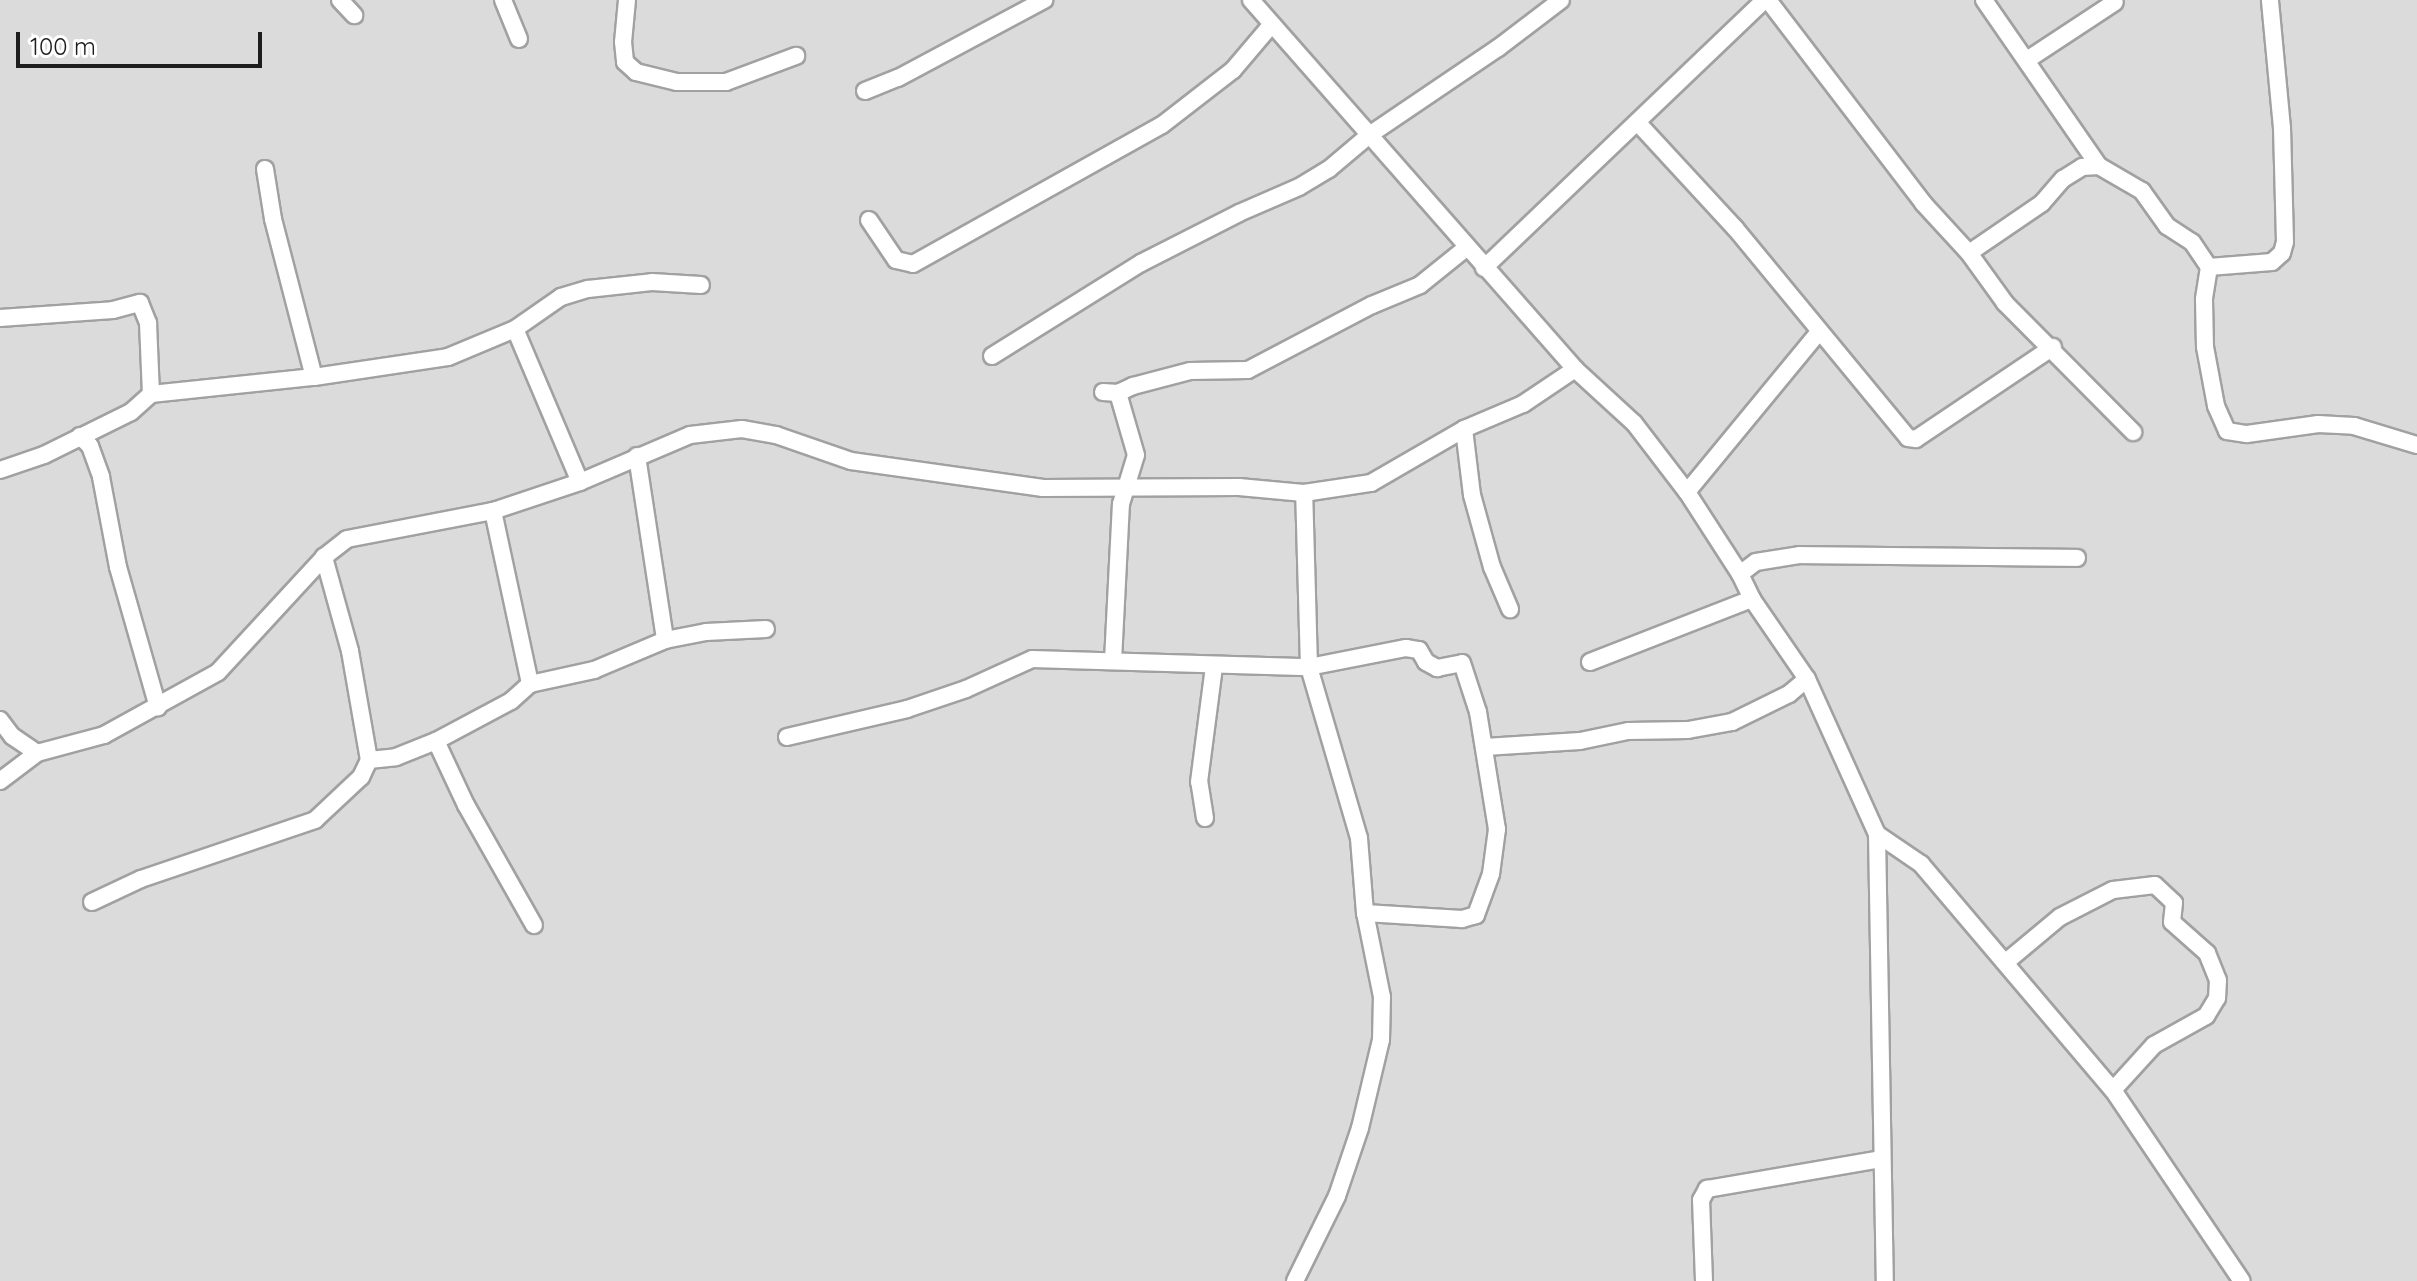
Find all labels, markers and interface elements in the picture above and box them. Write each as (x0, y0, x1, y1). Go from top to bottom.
scale bar (20, 16, 266, 66)
text: 100 m (30, 31, 96, 61)

